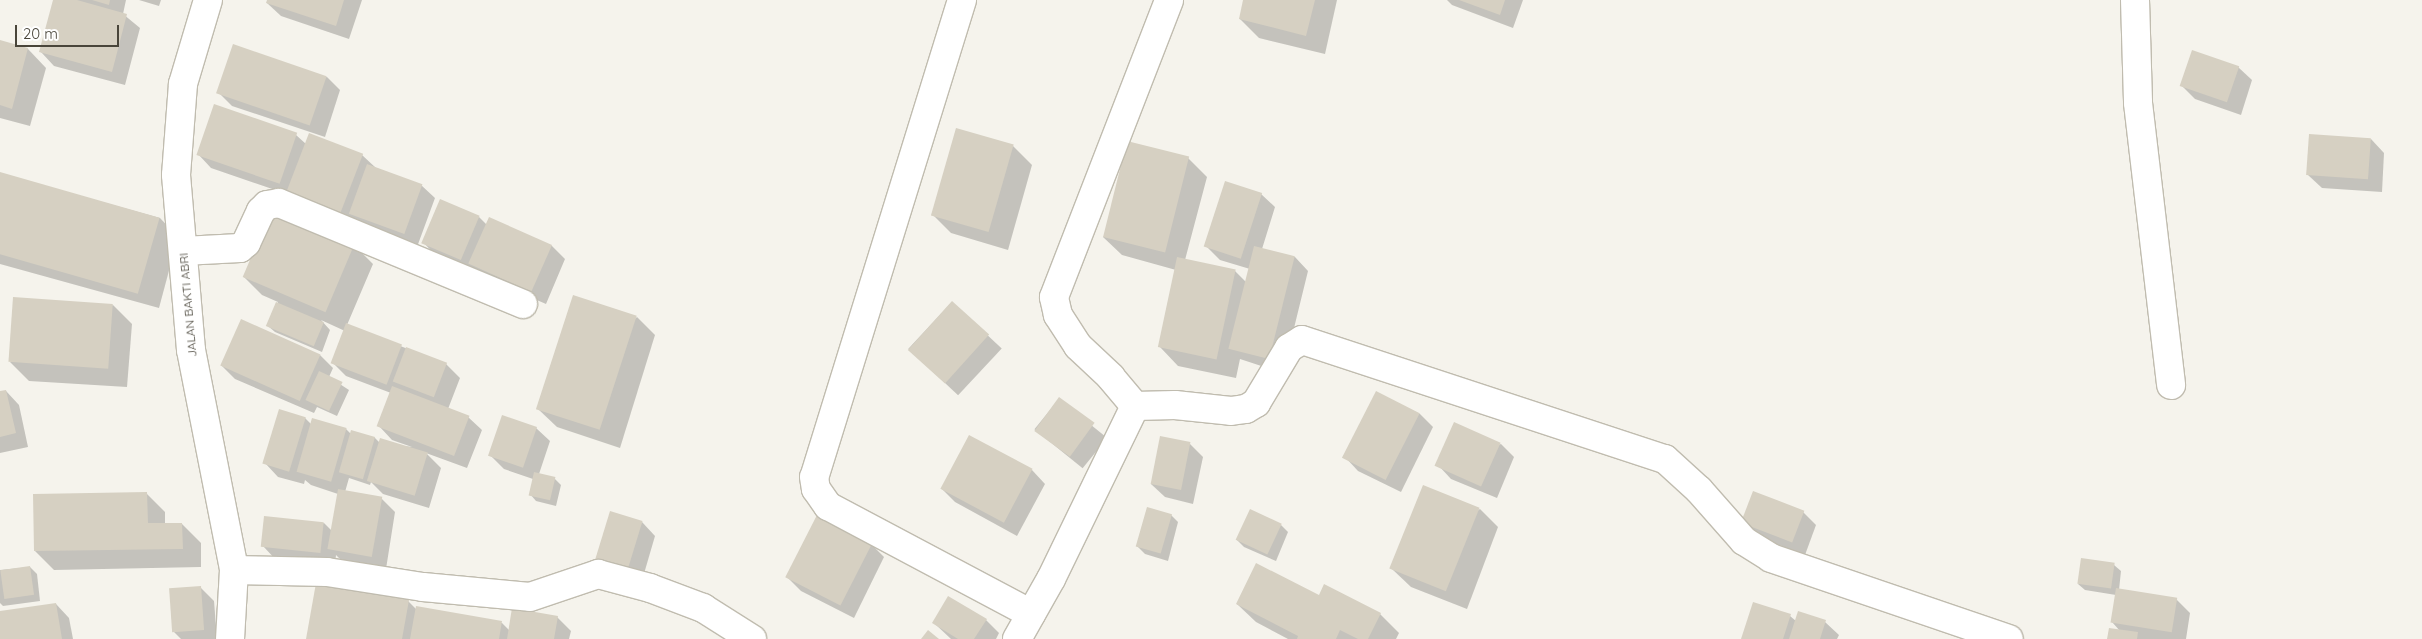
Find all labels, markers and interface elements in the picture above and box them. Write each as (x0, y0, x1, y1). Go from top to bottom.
scale bar (18, 15, 121, 47)
text: 20 m (23, 24, 58, 43)
street label: JALAN BAKTI ABRI (176, 252, 200, 358)

